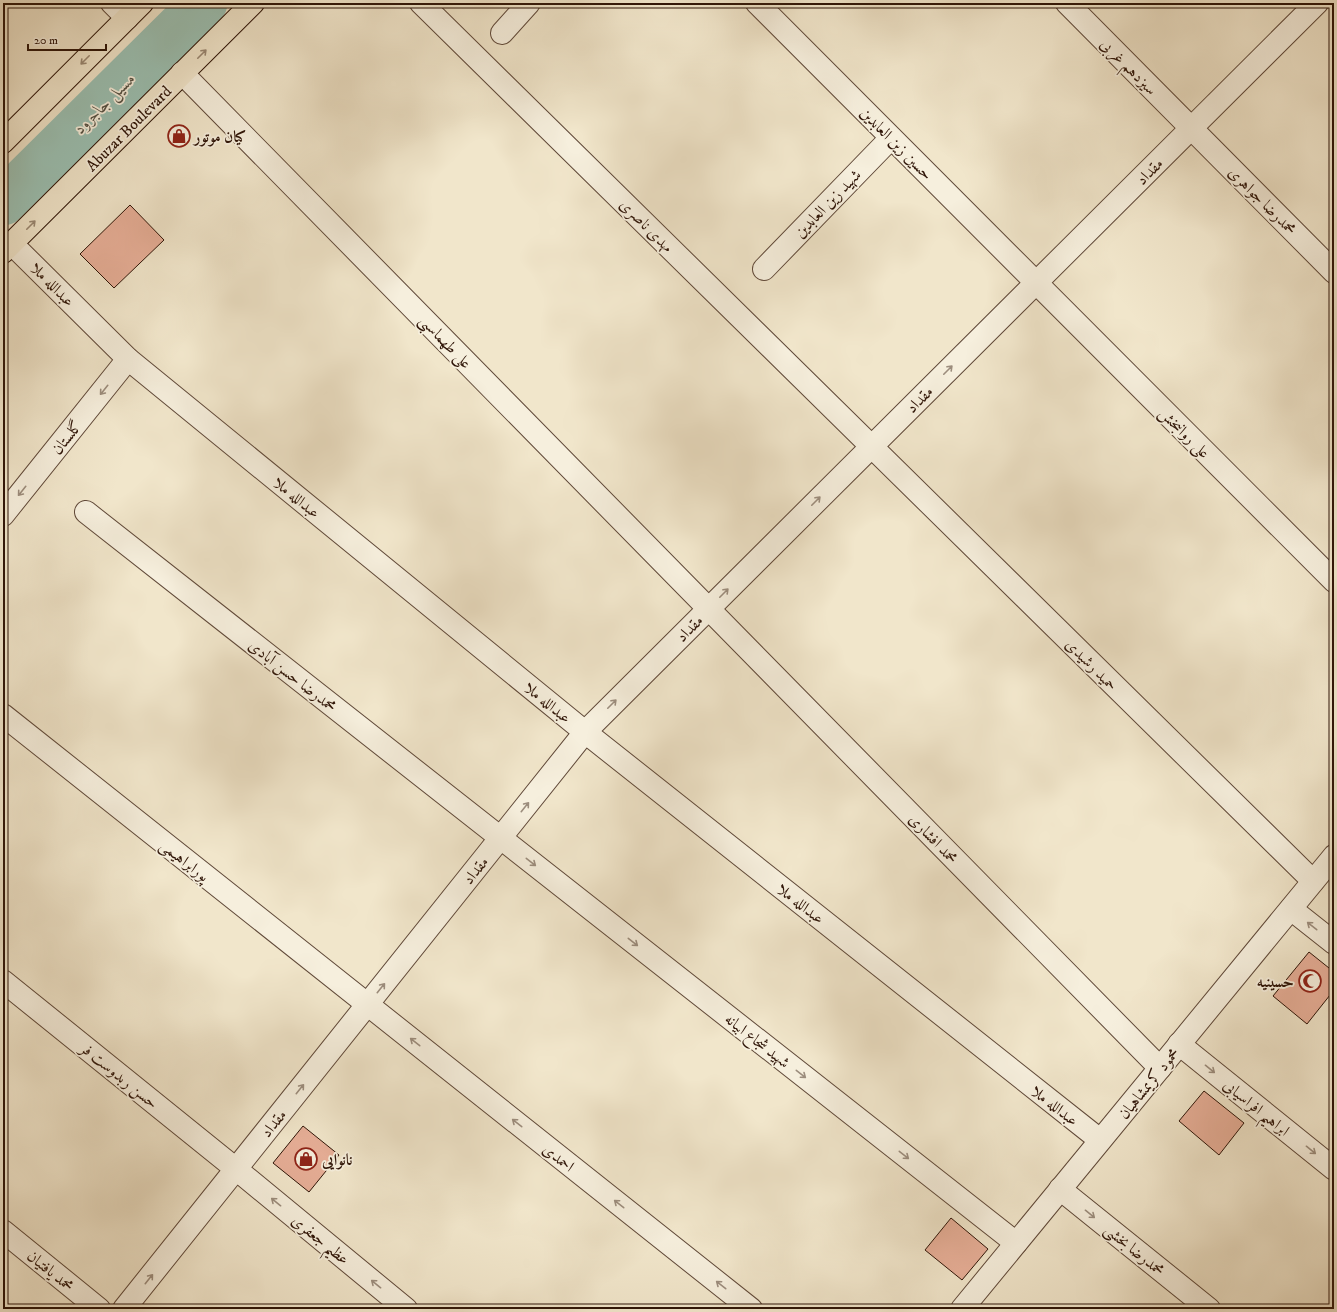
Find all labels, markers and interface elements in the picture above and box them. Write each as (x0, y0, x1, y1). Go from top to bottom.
scale bar (28, 26, 106, 52)
text: 20 m (34, 33, 58, 48)
street label: سیزدهم غربی (1092, 34, 1161, 103)
one-way arrow (197, 49, 207, 59)
one-way arrow (80, 55, 90, 65)
water label: مسیل جاجرود (69, 68, 140, 139)
street label: Abuzar Boulevard (82, 82, 176, 176)
street label: حسین زین العابدین (856, 103, 937, 184)
shop icon: کیان موتور (166, 123, 192, 149)
place label: کیان موتور (192, 127, 246, 147)
street label: مقداد (1132, 154, 1168, 190)
street label: محمدرضا جواهری (1224, 162, 1301, 239)
street label: شهید زین العابدین (790, 165, 865, 242)
street label: مهدی ناصری (615, 195, 677, 257)
one-way arrow (26, 220, 36, 230)
street label: عبدالله ملا (26, 258, 79, 311)
street label: علی طهماسبی (413, 310, 476, 375)
one-way arrow (943, 365, 953, 375)
street label: مقداد (902, 382, 938, 418)
one-way arrow (99, 384, 108, 395)
street label: علی روانبخش (1154, 403, 1214, 463)
street label: گلستان (47, 416, 87, 459)
street label: عبدالله ملا (269, 473, 324, 523)
one-way arrow (18, 485, 27, 496)
one-way arrow (812, 496, 821, 506)
one-way arrow (719, 588, 729, 598)
street label: مقداد (672, 611, 708, 647)
street label: حمید رشیدی (1061, 634, 1122, 695)
street label: محمدرضا حسن آبادی (244, 635, 340, 717)
street label: عبدالله ملا (520, 678, 575, 728)
one-way arrow (607, 700, 617, 709)
one-way arrow (520, 802, 529, 813)
street label: محمد افشاری (904, 809, 962, 868)
street label: پورابراهیمی (155, 835, 214, 888)
street label: مقداد (458, 852, 493, 889)
one-way arrow (525, 857, 536, 866)
street label: عبدالله ملا (773, 879, 828, 929)
one-way arrow (1307, 921, 1318, 930)
one-way arrow (628, 938, 639, 946)
mosque icon: حسینیه (1297, 968, 1323, 994)
place label: حسینیه (1257, 972, 1294, 992)
one-way arrow (376, 982, 385, 993)
street label: شهید شجاع ابیانه (719, 1009, 794, 1075)
street label: حسن ربدوست فر (74, 1037, 162, 1114)
one-way arrow (410, 1038, 421, 1047)
street label: محمود کریمشاهیان (1114, 1044, 1184, 1123)
one-way arrow (1204, 1064, 1215, 1073)
one-way arrow (796, 1070, 807, 1079)
street label: ابراهیم افراسیابی (1215, 1075, 1294, 1145)
street label: عبدالله ملا (1027, 1081, 1082, 1131)
one-way arrow (295, 1084, 304, 1095)
street label: مقداد (256, 1105, 291, 1142)
one-way arrow (511, 1119, 522, 1128)
street label: احمدی (538, 1139, 578, 1176)
shop icon: نانوایی (293, 1146, 319, 1172)
one-way arrow (1306, 1146, 1317, 1155)
place label: نانوایی (321, 1150, 352, 1170)
one-way arrow (898, 1150, 909, 1159)
one-way arrow (270, 1197, 281, 1206)
one-way arrow (613, 1200, 624, 1208)
one-way arrow (1085, 1209, 1096, 1218)
street label: عظیم جعفری (284, 1210, 353, 1274)
street label: محمدرضا بخشی (1100, 1219, 1169, 1281)
street label: محمد یافتیان (23, 1246, 78, 1296)
one-way arrow (144, 1273, 153, 1284)
one-way arrow (371, 1280, 381, 1289)
one-way arrow (715, 1280, 726, 1289)

